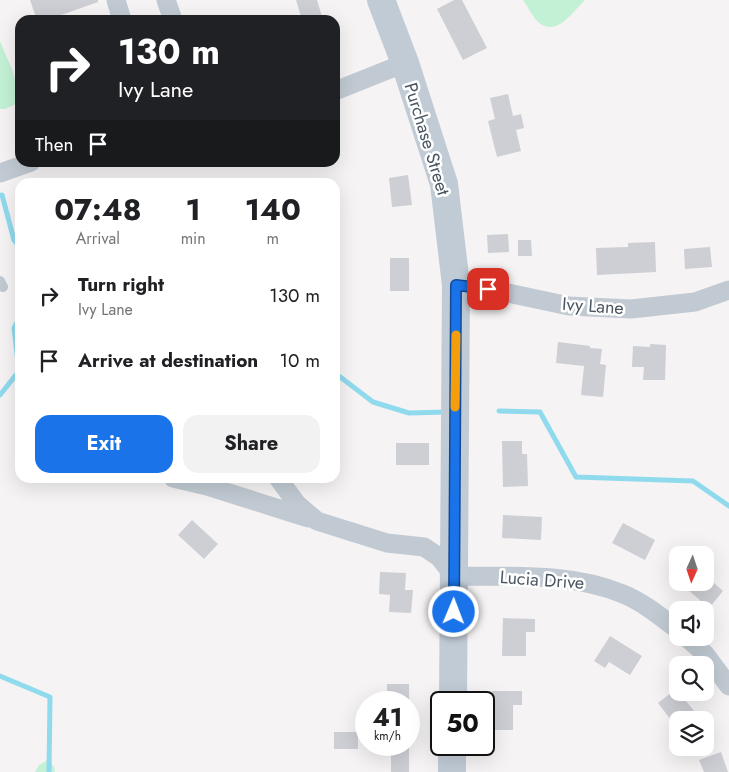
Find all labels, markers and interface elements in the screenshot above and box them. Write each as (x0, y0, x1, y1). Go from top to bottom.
text: 130 m (118, 27, 220, 77)
icon: right (35, 35, 100, 100)
text: Ivy Lane (118, 73, 193, 105)
street label: Purchase Street (398, 80, 457, 199)
icon: arrive (84, 130, 112, 158)
text: Then (35, 131, 74, 158)
text: 07:48 (54, 188, 142, 231)
text: 1 (186, 188, 201, 231)
text: 140 (245, 188, 301, 231)
text: Arrival (76, 227, 120, 250)
text: min (181, 227, 206, 250)
text: m (267, 227, 279, 250)
pin (467, 268, 509, 310)
text: Turn right (78, 271, 164, 298)
icon: arrive (474, 275, 502, 303)
icon: right (35, 282, 63, 310)
text: 130 m (269, 282, 320, 309)
street label: Ivy Lane (561, 291, 625, 321)
text: Ivy Lane (78, 298, 133, 321)
icon: arrive (35, 347, 63, 375)
text: Arrive at destination (78, 347, 258, 374)
text: 10 m (280, 347, 320, 374)
button: Exit (35, 415, 173, 473)
button: Share (183, 415, 320, 473)
north arrow (669, 546, 714, 591)
map controls (669, 546, 714, 756)
street label: Lucia Drive (499, 564, 585, 596)
position arrow (427, 585, 479, 637)
button: sound (669, 601, 714, 646)
button: search (669, 656, 714, 701)
speed limit sign: 50 (430, 691, 495, 756)
text: 41 (372, 699, 403, 735)
button: layers (669, 711, 714, 756)
text: km/h (374, 727, 401, 745)

